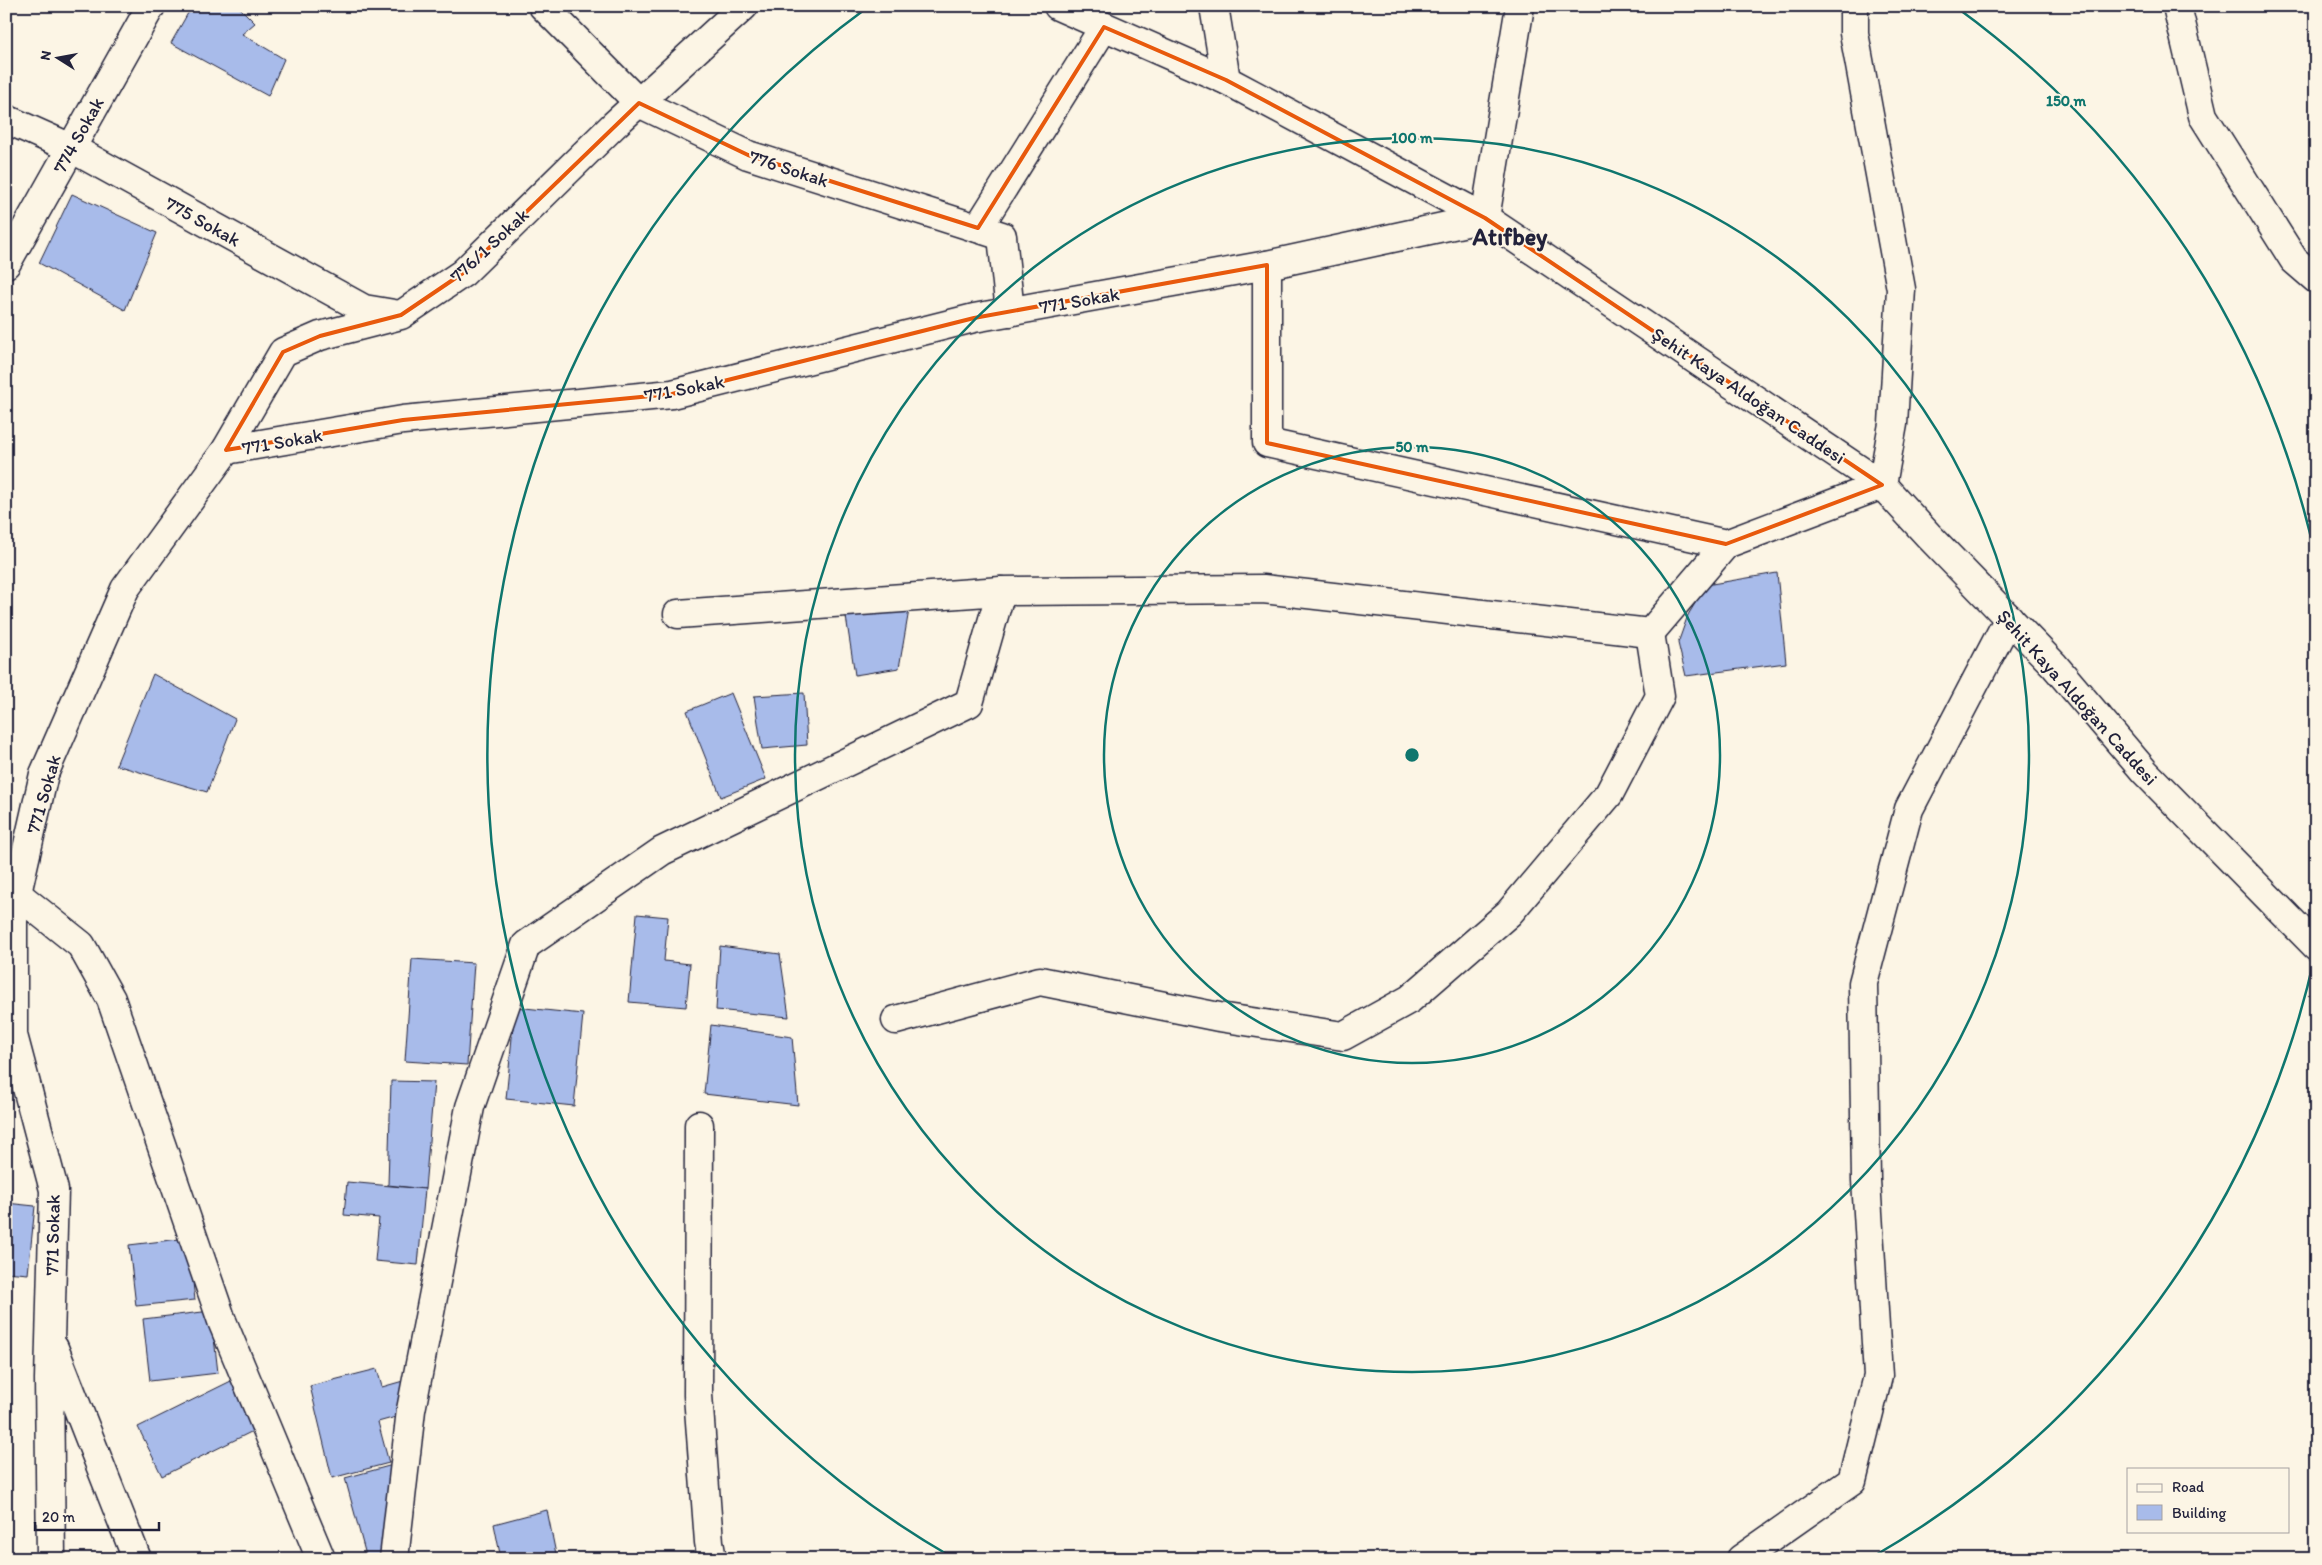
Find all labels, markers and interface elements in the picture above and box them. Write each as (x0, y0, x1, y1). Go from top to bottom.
north arrow (32, 32, 82, 82)
text: N (36, 49, 55, 62)
text: 150 m (2046, 92, 2086, 110)
street label: 774 Sokak (48, 93, 109, 177)
text: 100 m (1391, 129, 1433, 147)
street label: 776 Sokak (746, 145, 832, 192)
street label: 775 Sokak (161, 191, 245, 252)
street label: 776/1 Sokak (445, 203, 534, 288)
district label: Atıfbey (1472, 222, 1548, 252)
street label: 771 Sokak (1037, 282, 1121, 319)
street label: Şehit Kaya Aldoğan Caddesi (1648, 322, 1850, 469)
street label: 771 Sokak (642, 369, 726, 408)
street label: 771 Sokak (240, 423, 324, 460)
text: 50 m (1395, 438, 1429, 456)
street label: Şehit Kaya Aldoğan Caddesi (1993, 605, 2163, 790)
centre of rings (1403, 746, 1421, 764)
street label: 771 Sokak (21, 752, 66, 836)
street label: 771 Sokak (40, 1194, 65, 1276)
legend (2127, 1468, 2290, 1532)
text: Road (2172, 1478, 2205, 1496)
scale bar (35, 1500, 159, 1532)
text: Building (2172, 1504, 2226, 1522)
text: 20 m (42, 1508, 76, 1526)

